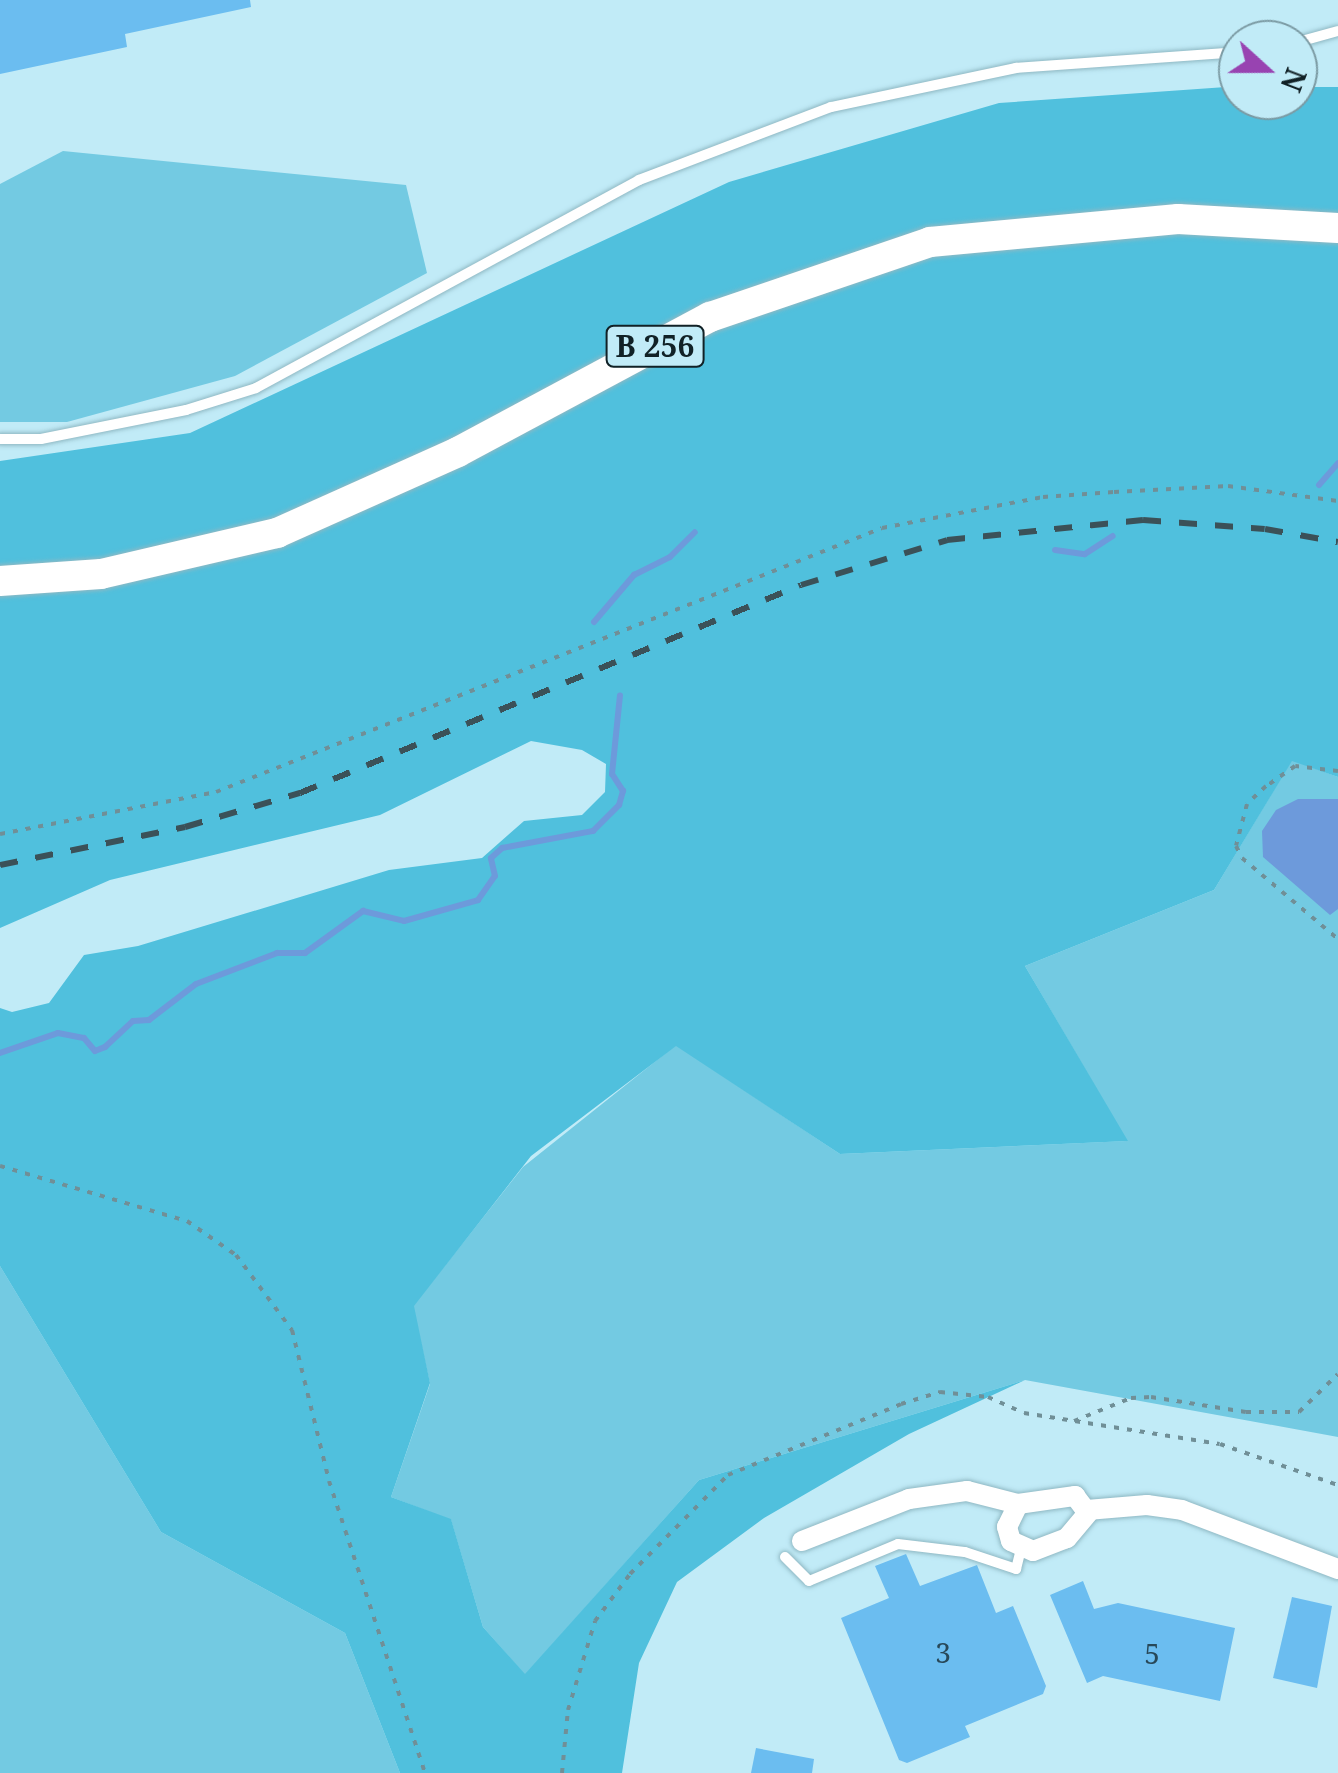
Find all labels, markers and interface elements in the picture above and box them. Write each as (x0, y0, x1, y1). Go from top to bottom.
north arrow (1218, 20, 1318, 120)
text: N (1272, 63, 1316, 97)
road number: B 256 (605, 321, 705, 371)
house number: 3 (935, 1635, 951, 1669)
house number: 5 (1144, 1636, 1160, 1670)

